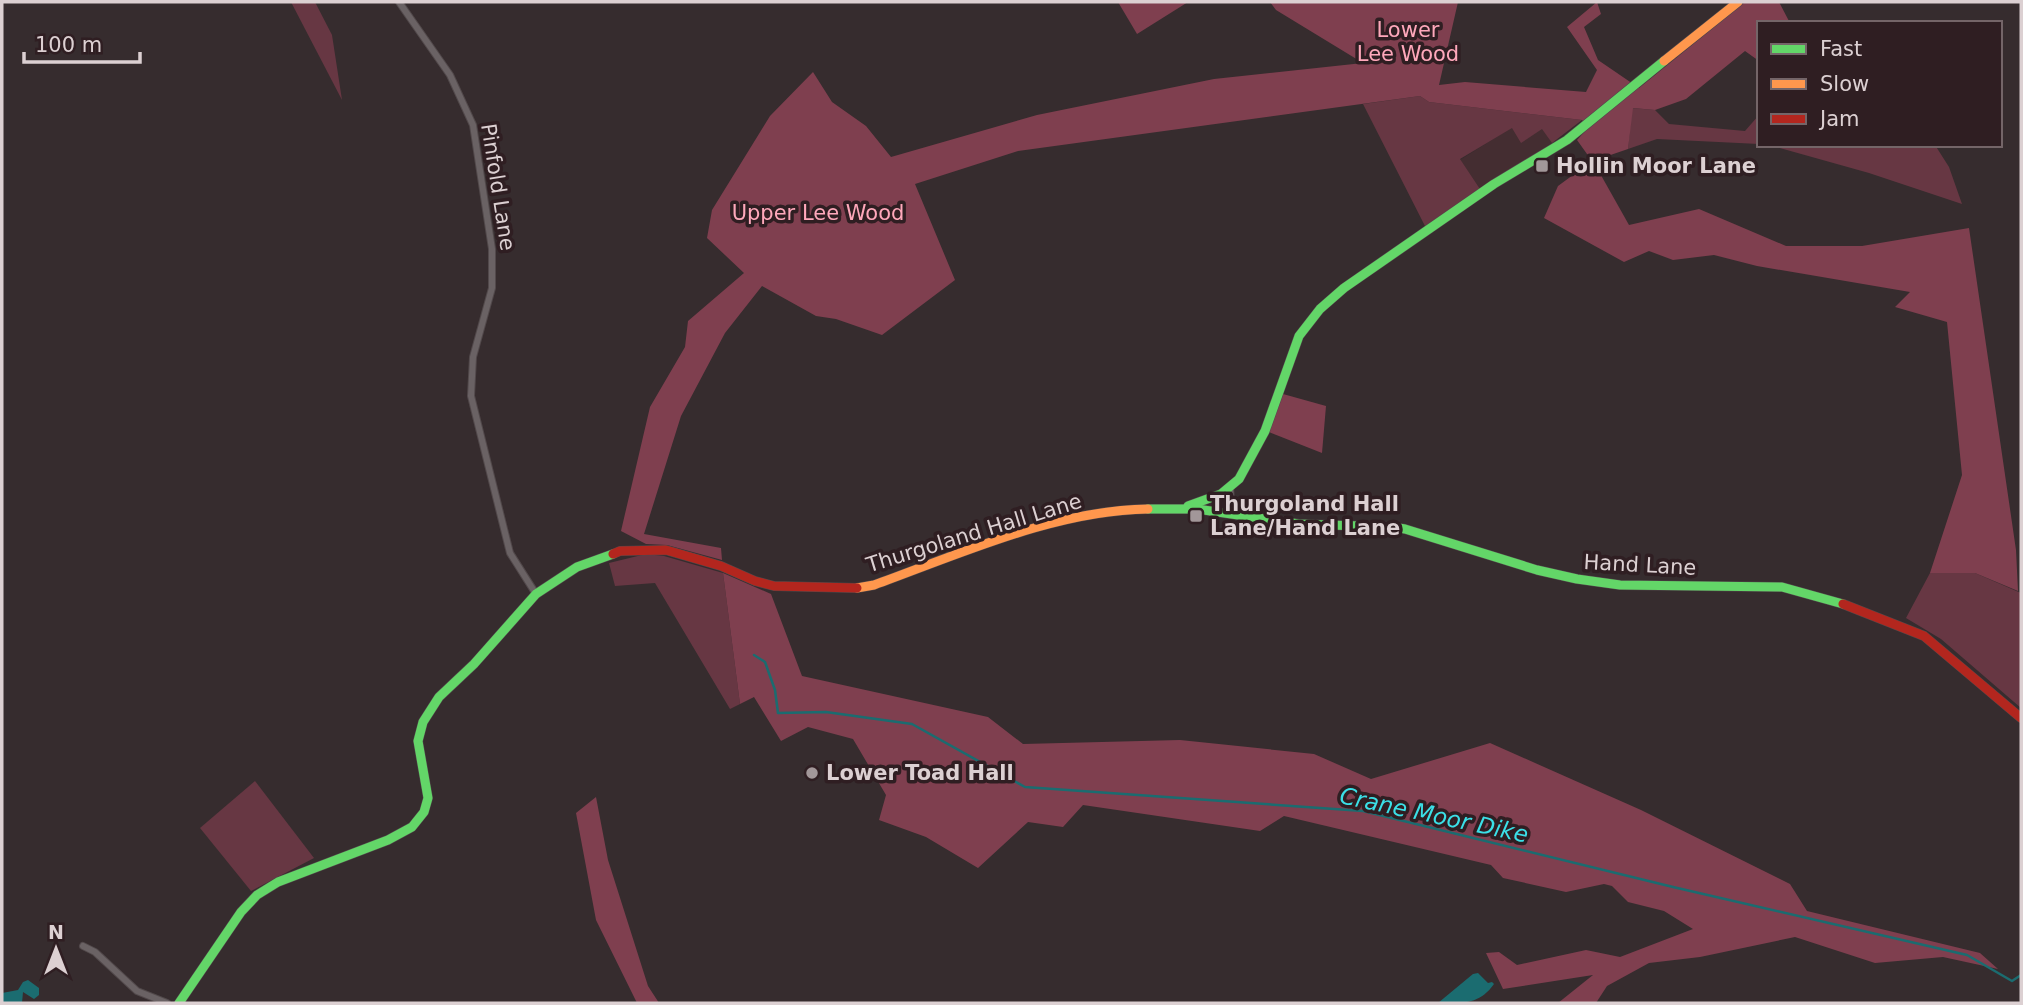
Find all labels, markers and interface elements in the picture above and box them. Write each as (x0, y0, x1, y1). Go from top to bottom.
park label: Lower Lee Wood (1357, 18, 1459, 66)
scale bar (24, 21, 140, 65)
legend (1757, 21, 2002, 147)
text: 100 m (35, 33, 102, 57)
text: Fast (1820, 37, 1862, 61)
text: Slow (1820, 72, 1869, 96)
text: Jam (1818, 107, 1860, 131)
street label: Pinfold Lane (476, 122, 520, 252)
place label: Hollin Moor Lane (1556, 154, 1756, 178)
marker: Hollin Moor Lane (1534, 158, 1550, 174)
park label: Upper Lee Wood (732, 201, 904, 225)
street label: Thurgoland Hall Lane (863, 489, 1084, 577)
place label: Thurgoland Hall Lane/Hand Lane (1210, 492, 1400, 540)
marker: Thurgoland Hall Lane/Hand Lane (1188, 508, 1204, 524)
street label: Hand Lane (1583, 550, 1697, 580)
place label: Lower Toad Hall (826, 761, 1014, 785)
marker: Lower Toad Hall (804, 765, 820, 781)
water label: Crane Moor Dike (1337, 782, 1531, 848)
north arrow (21, 914, 91, 984)
text: N (48, 921, 64, 943)

